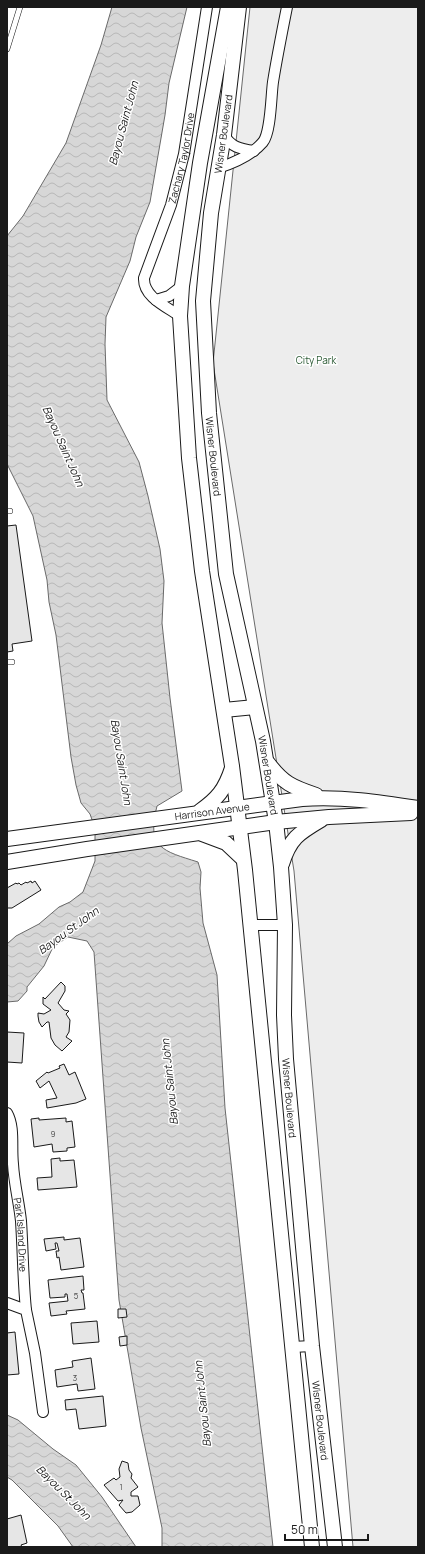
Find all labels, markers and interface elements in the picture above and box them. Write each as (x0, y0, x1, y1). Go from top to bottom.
water label: Bayou Saint John (105, 79, 142, 167)
street label: Wisner Boulevard (211, 93, 235, 175)
street label: Zachary Taylor Drive (165, 111, 197, 205)
park label: City Park (296, 353, 337, 367)
water label: Bayou Saint John (40, 403, 89, 489)
street label: Wisner Boulevard (202, 416, 225, 497)
water label: Bayou Saint John (108, 718, 136, 806)
street label: Wisner Boulevard (255, 734, 282, 816)
street label: Harrison Avenue (174, 799, 251, 823)
water label: Bayou St John (35, 903, 102, 957)
water label: Bayou Saint John (157, 1038, 181, 1126)
street label: Wisner Boulevard (279, 1057, 300, 1138)
house number: 9 (51, 1128, 56, 1139)
street label: Park Island Drive (11, 1196, 30, 1272)
house number: 5 (74, 1290, 79, 1301)
water label: Bayou Saint John (190, 1360, 214, 1448)
house number: 3 (73, 1372, 77, 1383)
street label: Wisner Boulevard (309, 1380, 332, 1461)
water label: Bayou St John (33, 1461, 95, 1523)
house number: 1 (119, 1481, 123, 1492)
scale bar (285, 1516, 368, 1542)
text: 50 m (291, 1521, 318, 1538)

